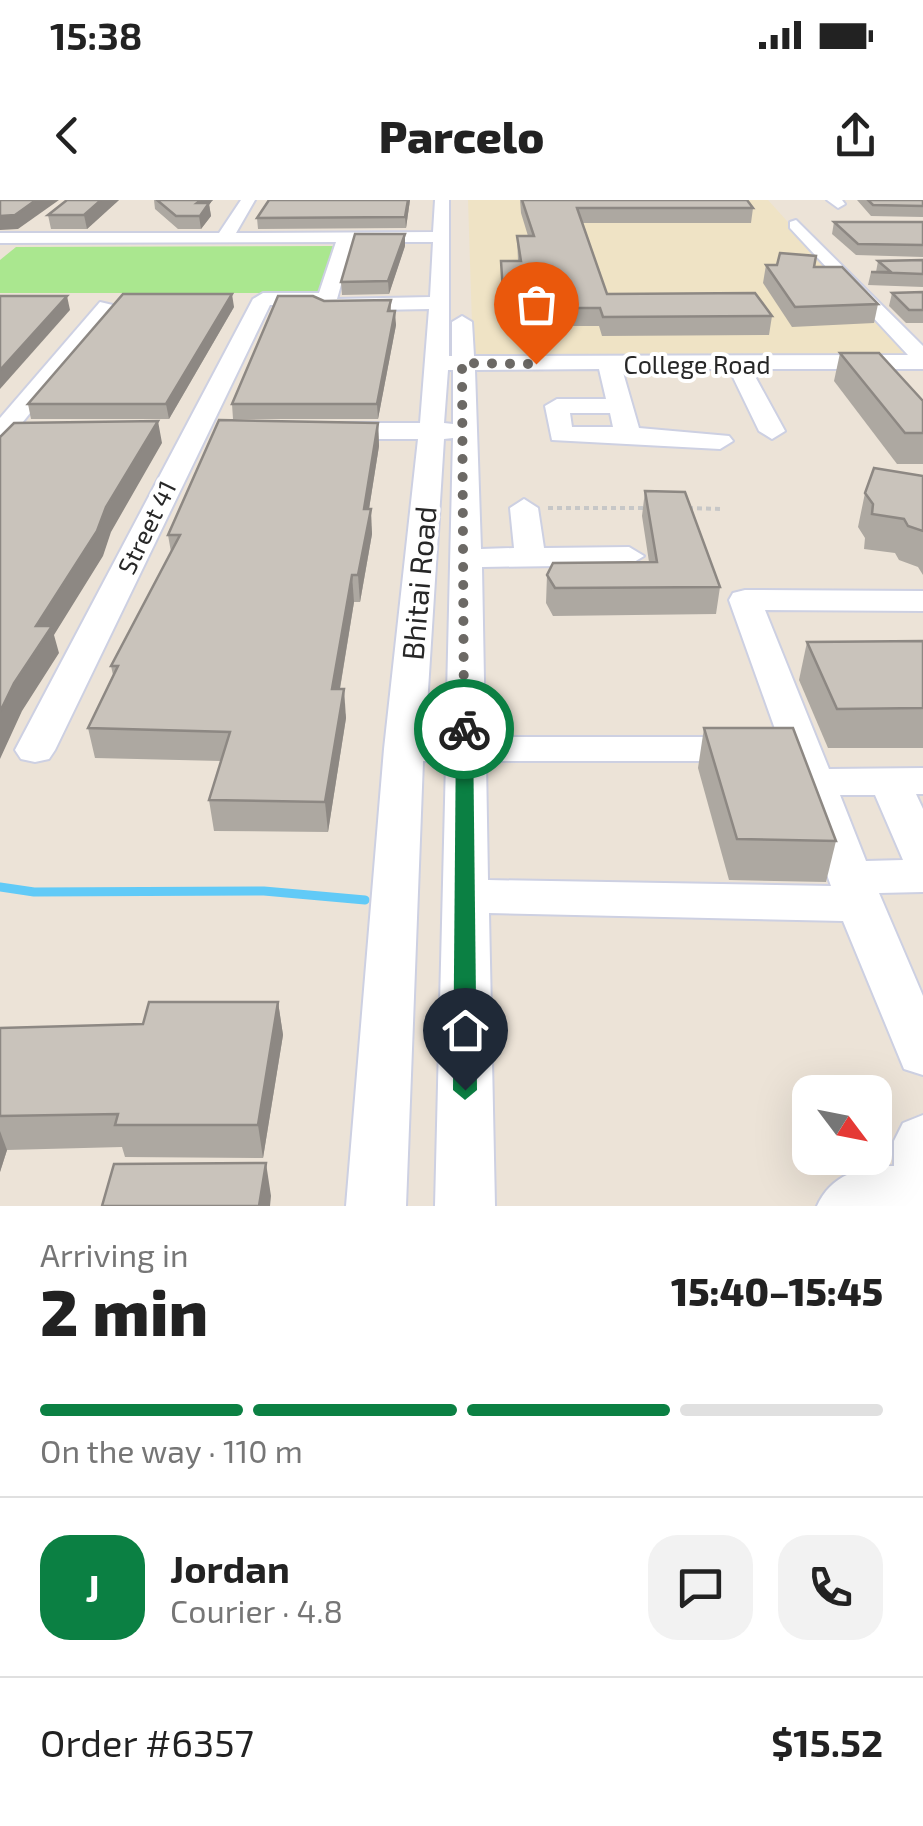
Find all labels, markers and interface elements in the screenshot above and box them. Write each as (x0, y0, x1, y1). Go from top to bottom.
text: 15:38 (50, 12, 142, 58)
icon: back (40, 108, 95, 163)
text: Parcelo (379, 108, 544, 162)
icon: share (828, 108, 883, 163)
pin (494, 262, 579, 365)
icon: bag (509, 277, 564, 332)
street label: College Road (623, 349, 771, 379)
street label: Street 41 (111, 475, 181, 579)
street label: Bhitai Road (393, 504, 443, 662)
courier (414, 679, 514, 779)
icon: bike (437, 702, 492, 757)
pin (423, 988, 508, 1091)
icon: home (438, 1003, 493, 1058)
north arrow (792, 1075, 892, 1175)
map controls (792, 1075, 892, 1175)
text: Arriving in (40, 1235, 189, 1273)
text: 15:40–15:45 (671, 1268, 883, 1314)
text: 2 min (40, 1271, 208, 1349)
text: On the way · 110 m (40, 1431, 303, 1469)
button: chat (648, 1535, 753, 1640)
button: phone (778, 1535, 883, 1640)
text: Jordan (170, 1545, 290, 1591)
text: J (85, 1564, 100, 1610)
text: Courier · 4.8 (170, 1591, 343, 1629)
text: Order #6357 (40, 1719, 254, 1765)
text: $15.52 (771, 1719, 883, 1765)

